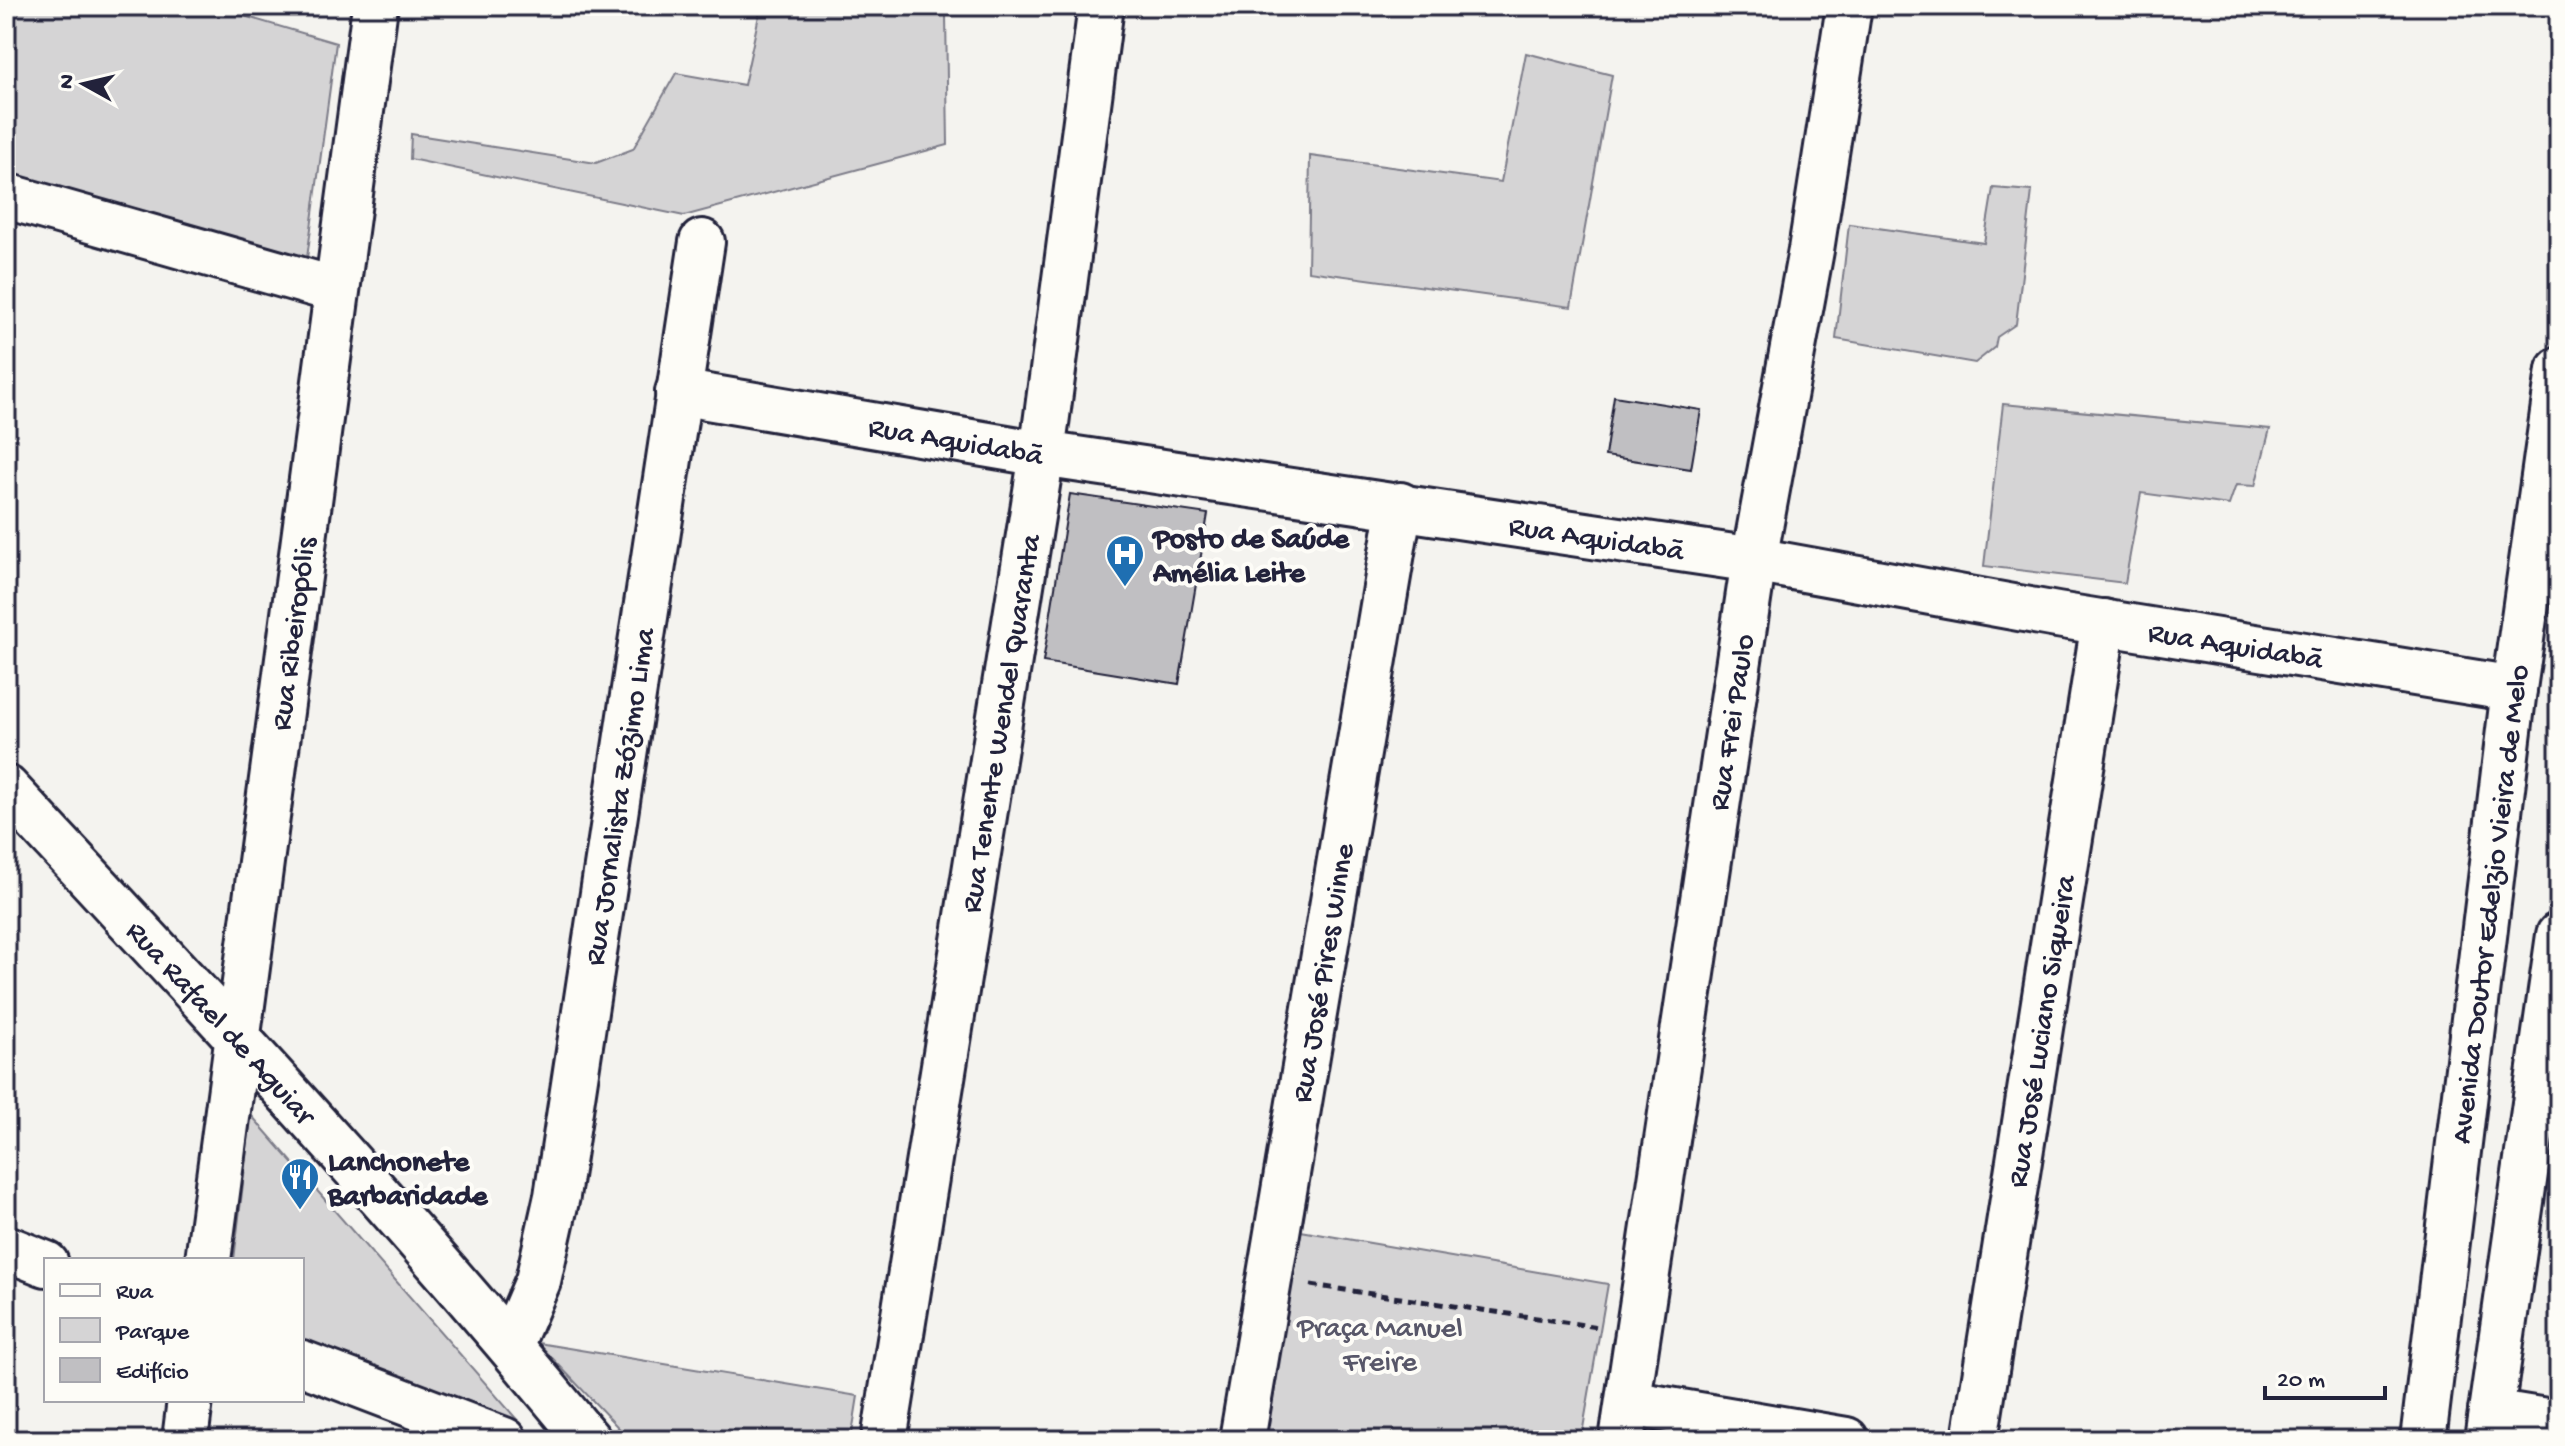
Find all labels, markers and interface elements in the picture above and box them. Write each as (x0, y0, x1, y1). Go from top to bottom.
north arrow (44, 44, 124, 124)
text: N (54, 73, 82, 91)
street label: Rua Aquidabã (865, 412, 1047, 476)
street label: Rua Aquidabã (1506, 511, 1687, 572)
place label: Posto de Saúde Amélia Leite (1151, 524, 1350, 593)
street label: Rua Tenente Wendel Quaranta (956, 531, 1051, 916)
hospital icon: Posto de Saúde Amélia Leite (1104, 533, 1146, 588)
street label: Rua Ribeiropólis (266, 535, 326, 733)
street label: Rua Aquidabã (2145, 617, 2326, 680)
street label: Rua Jornalista Zózimo Lima (579, 625, 665, 968)
street label: Rua Frei Paulo (1704, 632, 1765, 813)
street label: Avenida Doutor Edelzio Vieira de Melo (2446, 663, 2539, 1146)
street label: Rua José Pires Winne (1286, 841, 1365, 1105)
street label: Rua José Luciano Siqueira (2002, 872, 2086, 1190)
street label: Rua Rafael de Aguiar (117, 915, 322, 1135)
place label: Lanchonete Barbaridade (327, 1147, 489, 1216)
restaurant icon: Lanchonete Barbaridade (279, 1156, 321, 1211)
legend (44, 1258, 304, 1402)
text: Rua (116, 1279, 154, 1308)
park label: Praça Manuel Freire (1296, 1313, 1463, 1382)
text: Parque (115, 1319, 190, 1348)
scale bar (2265, 1350, 2385, 1400)
text: Edifício (116, 1359, 189, 1388)
text: 20 m (2277, 1367, 2325, 1396)

